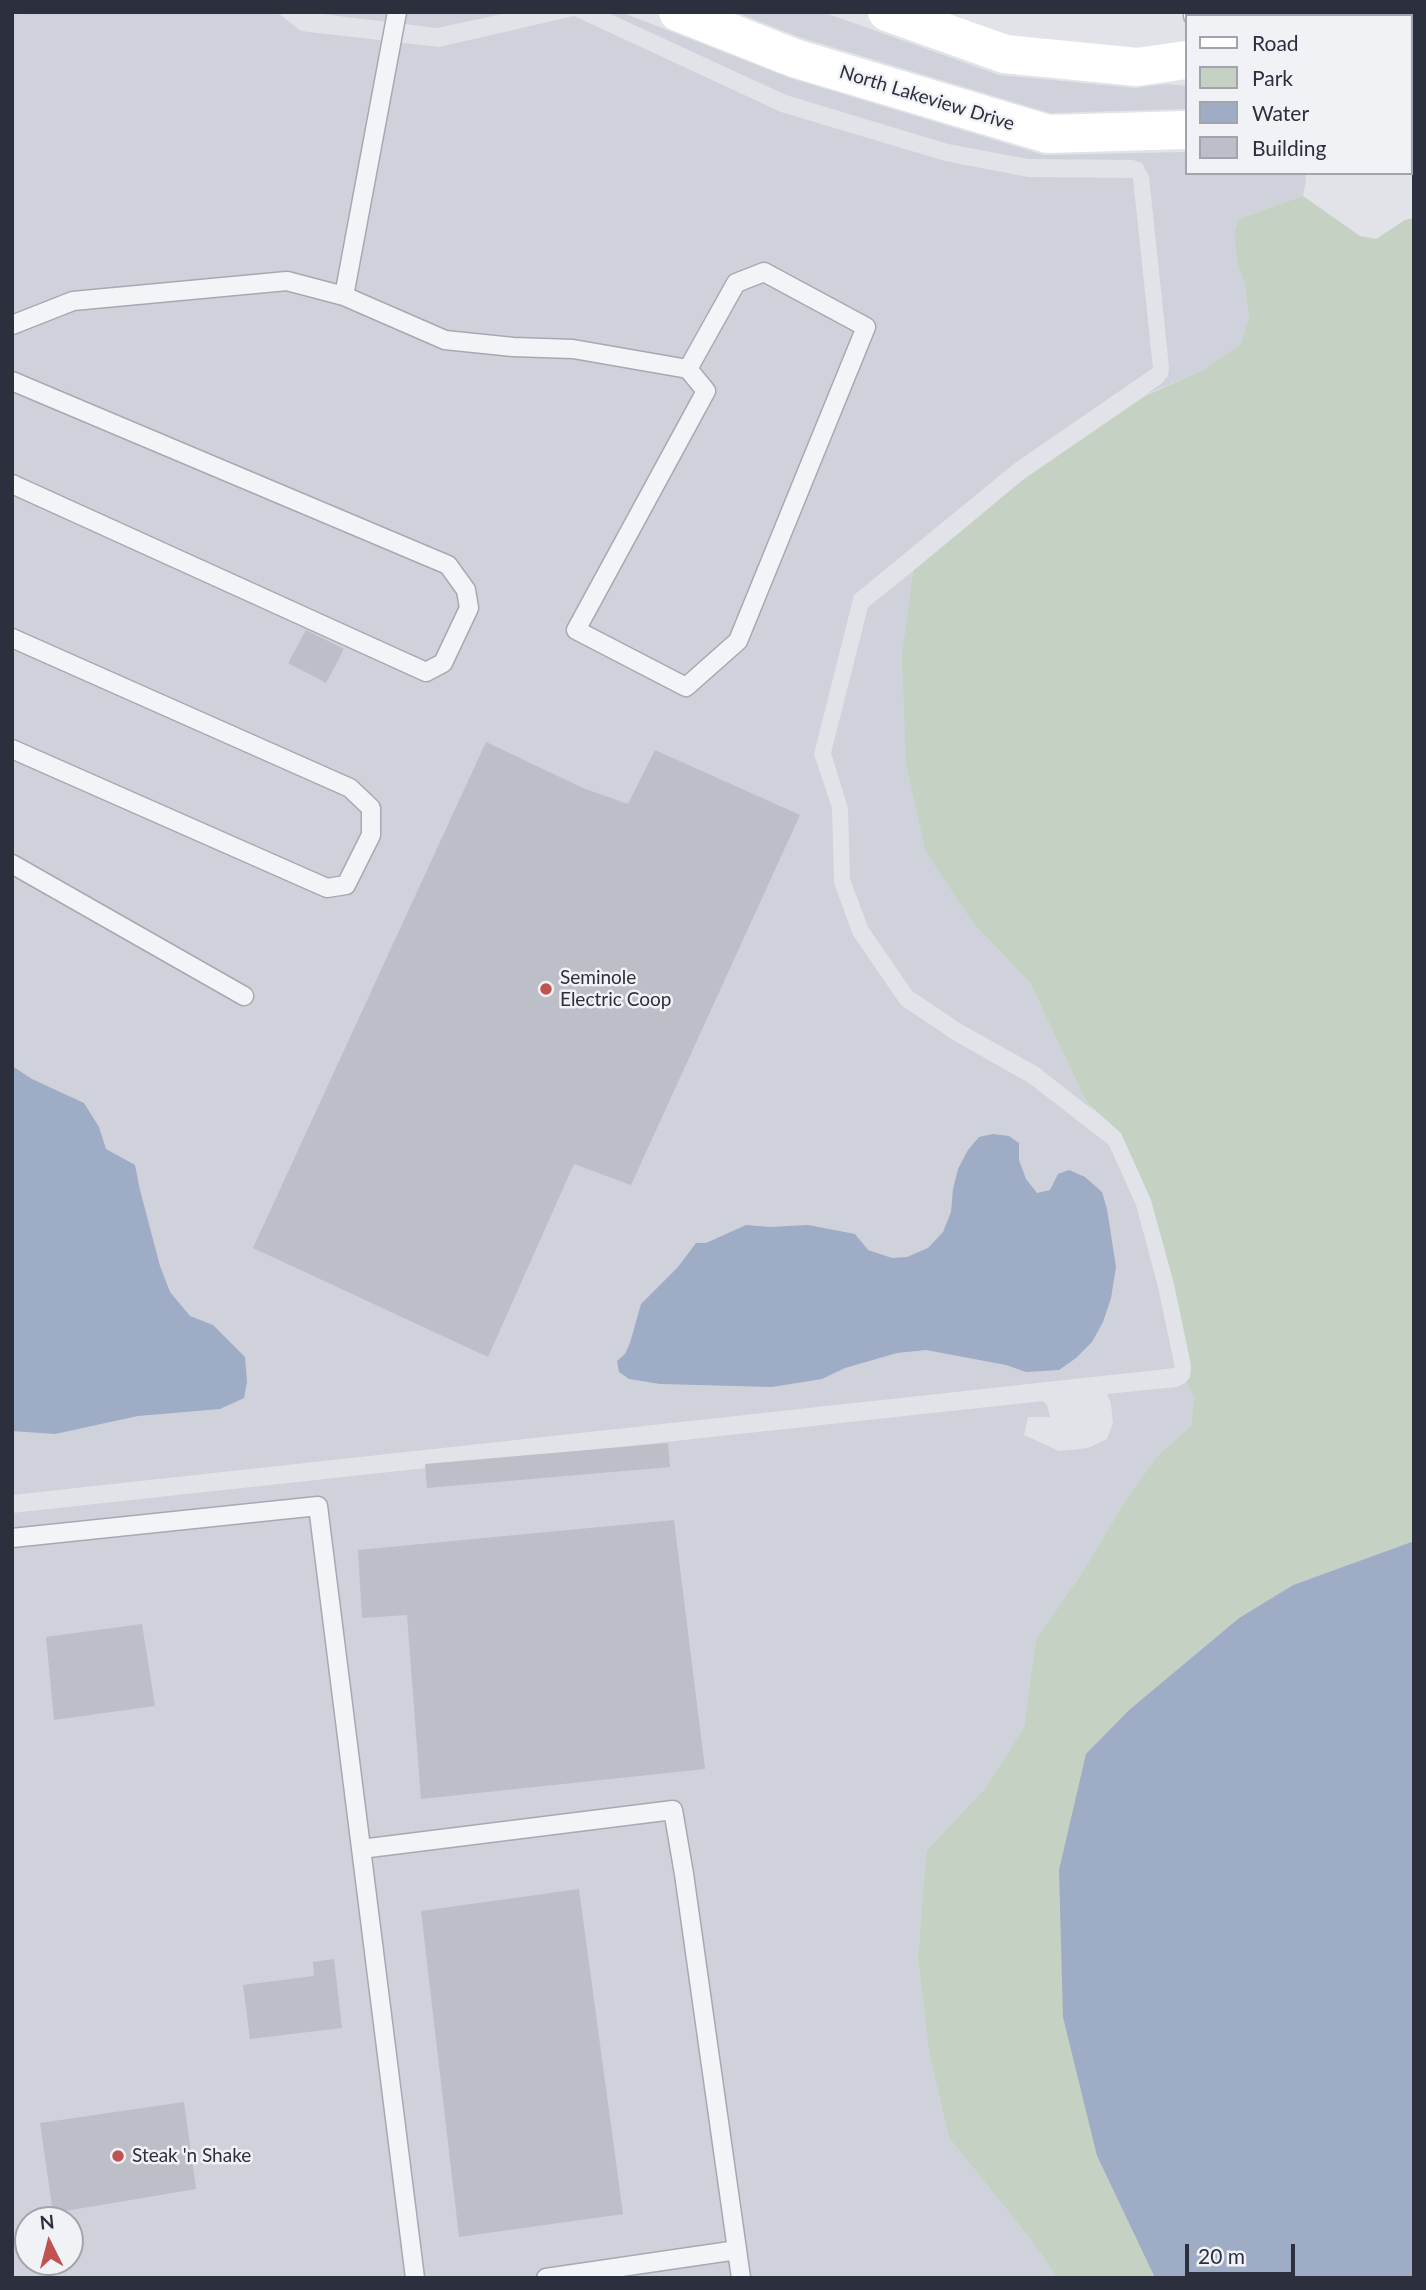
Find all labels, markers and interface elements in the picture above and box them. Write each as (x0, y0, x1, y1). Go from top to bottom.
legend (1184, 14, 1412, 175)
text: Road (1252, 30, 1299, 55)
street label: North Lakeview Drive (837, 61, 1017, 135)
text: Park (1252, 65, 1293, 90)
text: Water (1252, 100, 1309, 125)
text: Building (1252, 135, 1327, 160)
place label: Seminole Electric Coop (560, 967, 671, 1011)
marker: Seminole Electric Coop (538, 981, 554, 997)
place label: Steak 'n Shake (132, 2145, 251, 2167)
marker: Steak 'n Shake (110, 2148, 126, 2164)
north arrow (14, 2206, 84, 2276)
text: N (38, 2209, 55, 2234)
scale bar (1188, 2230, 1298, 2274)
text: 20 m (1198, 2243, 1245, 2268)

